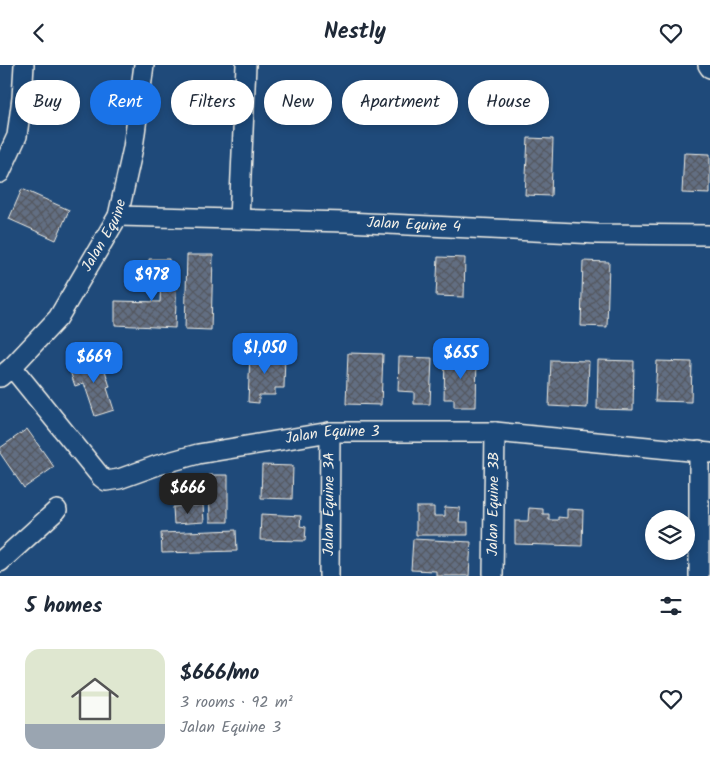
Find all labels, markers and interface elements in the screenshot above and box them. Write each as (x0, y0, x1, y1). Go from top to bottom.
text: Nestly (324, 15, 386, 50)
icon: back (25, 19, 53, 47)
icon: heart (657, 19, 685, 47)
chip: Buy (15, 80, 80, 125)
chip: Rent (90, 80, 161, 125)
chip: Filters (171, 80, 254, 125)
chip: New (264, 80, 332, 125)
chip: Apartment (342, 80, 458, 125)
chip: House (468, 80, 549, 125)
street label: Jalan Equine (76, 197, 133, 277)
street label: Jalan Equine 4 (366, 211, 462, 239)
pin: $978 (122, 259, 182, 302)
text: $978 (135, 263, 169, 288)
pin: $1,050 (224, 333, 306, 375)
text: $1,050 (243, 336, 287, 361)
pin: $655 (431, 337, 491, 380)
pin: $669 (64, 341, 124, 384)
text: $655 (444, 341, 478, 366)
text: $669 (77, 345, 111, 370)
street label: Jalan Equine 3 (283, 420, 380, 451)
street label: Jalan Equine 3A (317, 452, 342, 556)
street label: Jalan Equine 3B (481, 452, 507, 556)
pin: $666 (158, 473, 218, 515)
text: $666 (170, 476, 206, 501)
map controls (645, 510, 695, 560)
button: layers (645, 510, 695, 560)
text: 5 homes (25, 590, 102, 623)
icon: filters (657, 592, 685, 620)
text: $666/mo (180, 657, 259, 690)
icon: home (65, 669, 125, 729)
icon: heart (657, 685, 685, 713)
text: 3 rooms · 92 m² (180, 690, 293, 715)
text: Jalan Equine 3 (180, 715, 281, 740)

